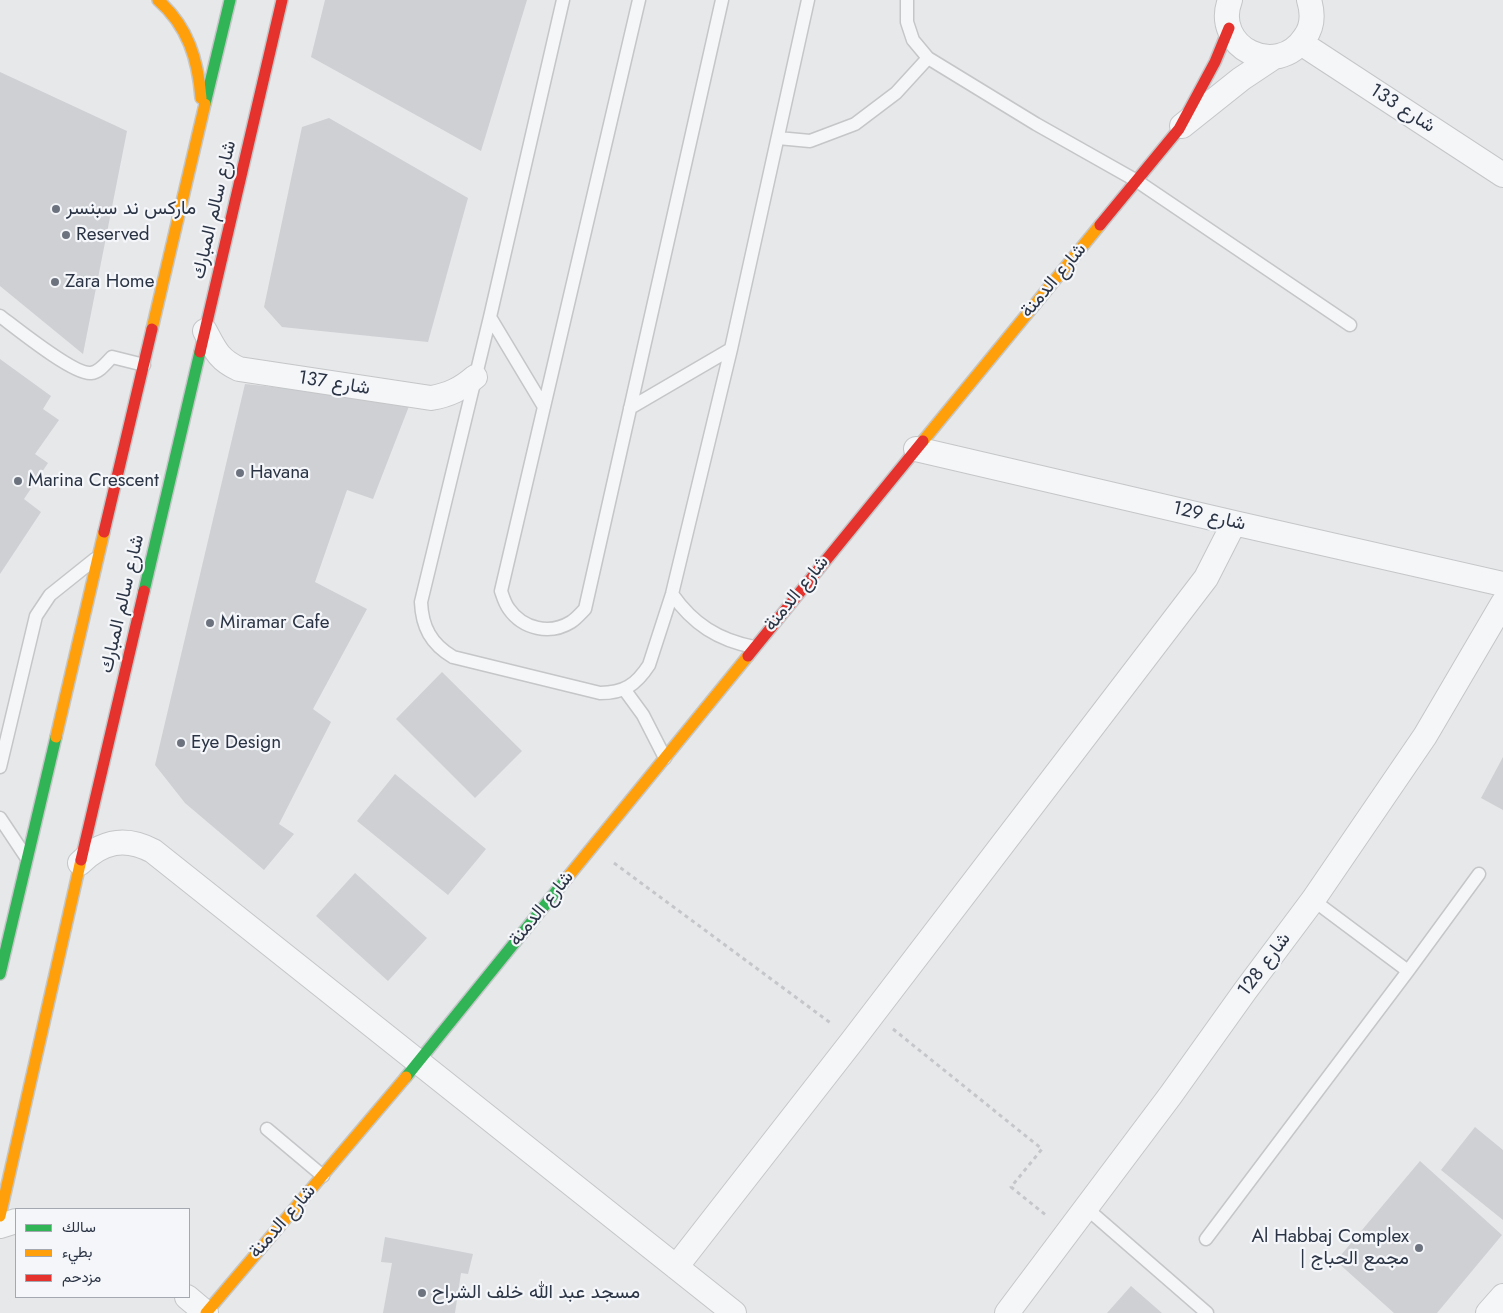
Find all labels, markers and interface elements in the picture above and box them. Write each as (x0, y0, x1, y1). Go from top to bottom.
street label: شارع 133 (1365, 80, 1439, 138)
street label: شارع سالم المبارك (188, 139, 242, 281)
place label: ماركس ند سبنسر (66, 198, 196, 220)
marker: ماركس ند سبنسر (50, 203, 62, 215)
place label: Reserved (76, 224, 150, 246)
marker: Reserved (60, 229, 72, 241)
street label: شارع الدمنة (1016, 239, 1092, 323)
place label: Zara Home (65, 271, 154, 293)
marker: Zara Home (49, 276, 61, 288)
street label: شارع 137 (296, 367, 372, 401)
place label: Havana (250, 462, 309, 484)
marker: Havana (234, 467, 246, 479)
place label: Marina Crescent (28, 470, 159, 492)
marker: Marina Crescent (12, 475, 24, 487)
street label: شارع 129 (1170, 498, 1248, 536)
street label: شارع سالم المبارك (96, 533, 150, 675)
street label: شارع الدمنة (760, 552, 834, 636)
place label: Miramar Cafe (220, 612, 330, 634)
marker: Miramar Cafe (204, 617, 216, 629)
place label: Eye Design (191, 732, 281, 754)
marker: Eye Design (175, 737, 187, 749)
street label: شارع الدمنة (505, 867, 579, 951)
street label: شارع 128 (1234, 929, 1296, 1001)
street label: شارع الدمنة (245, 1180, 321, 1264)
legend (15, 1208, 190, 1298)
text: سالك (62, 1216, 96, 1238)
place label: Al Habbaj Complex | مجمع الحباج (1252, 1226, 1409, 1270)
text: بطيء (62, 1241, 92, 1263)
marker: Al Habbaj Complex | مجمع الحباج (1413, 1242, 1425, 1254)
text: مزدحم (62, 1266, 101, 1288)
place label: مسجد عبد الله خلف الشراح (432, 1282, 640, 1304)
marker: مسجد عبد الله خلف الشراح (416, 1287, 428, 1299)

